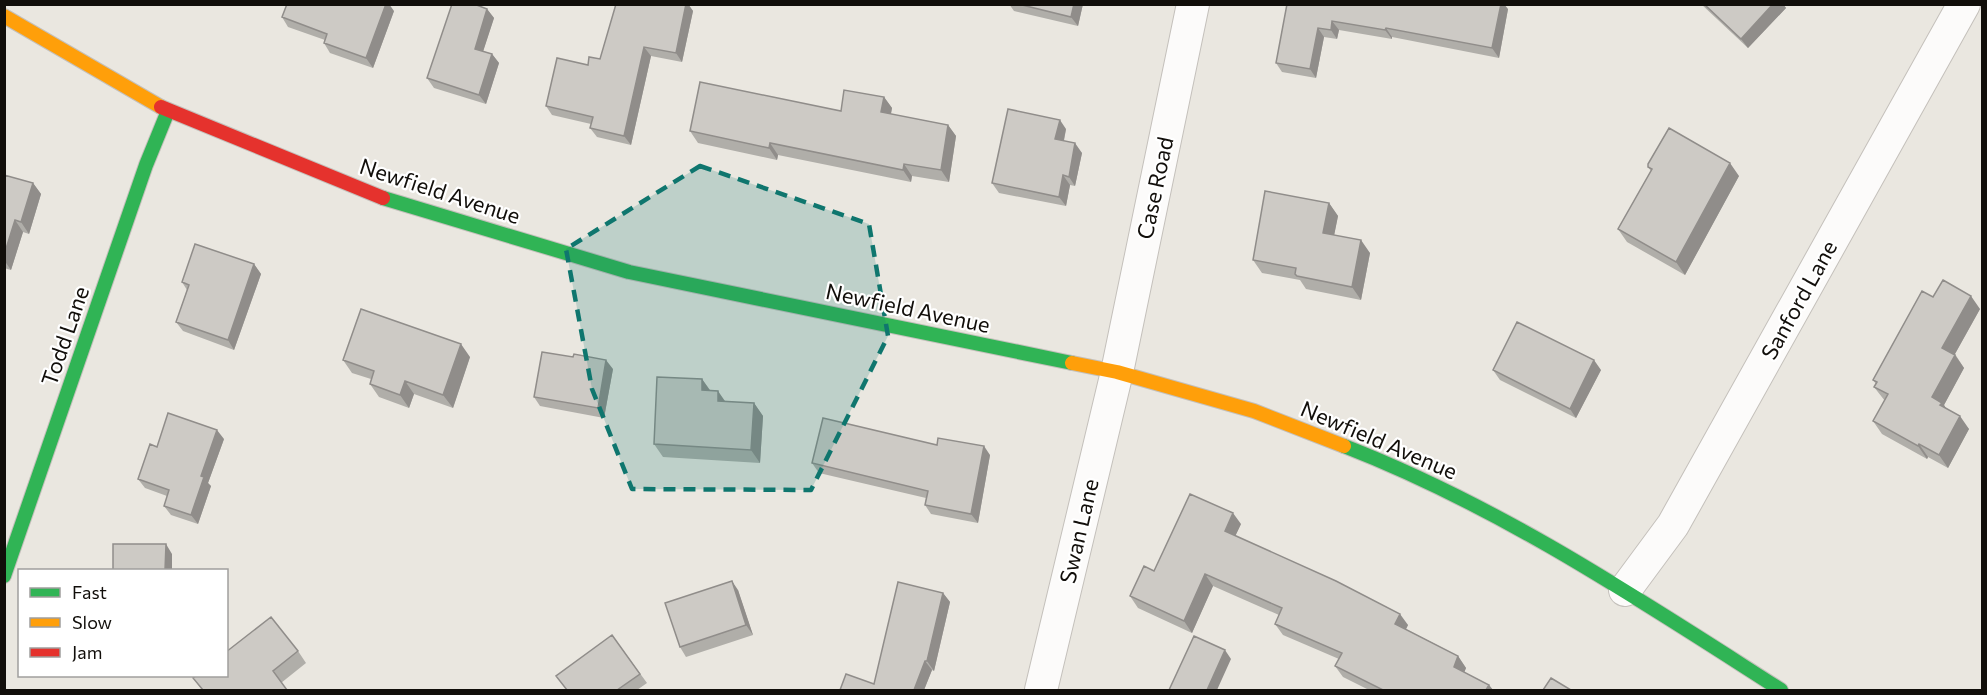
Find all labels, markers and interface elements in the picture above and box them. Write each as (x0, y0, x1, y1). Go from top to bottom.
street label: Case Road (1131, 134, 1179, 241)
street label: Newfield Avenue (356, 152, 524, 229)
street label: Sanford Lane (1755, 236, 1842, 364)
street label: Newfield Avenue (823, 277, 993, 338)
street label: Todd Lane (35, 283, 94, 389)
street label: Newfield Avenue (1297, 394, 1461, 485)
street label: Swan Lane (1053, 476, 1104, 586)
legend (18, 569, 228, 677)
text: Fast (72, 581, 107, 603)
text: Slow (72, 611, 112, 633)
text: Jam (72, 641, 102, 663)

